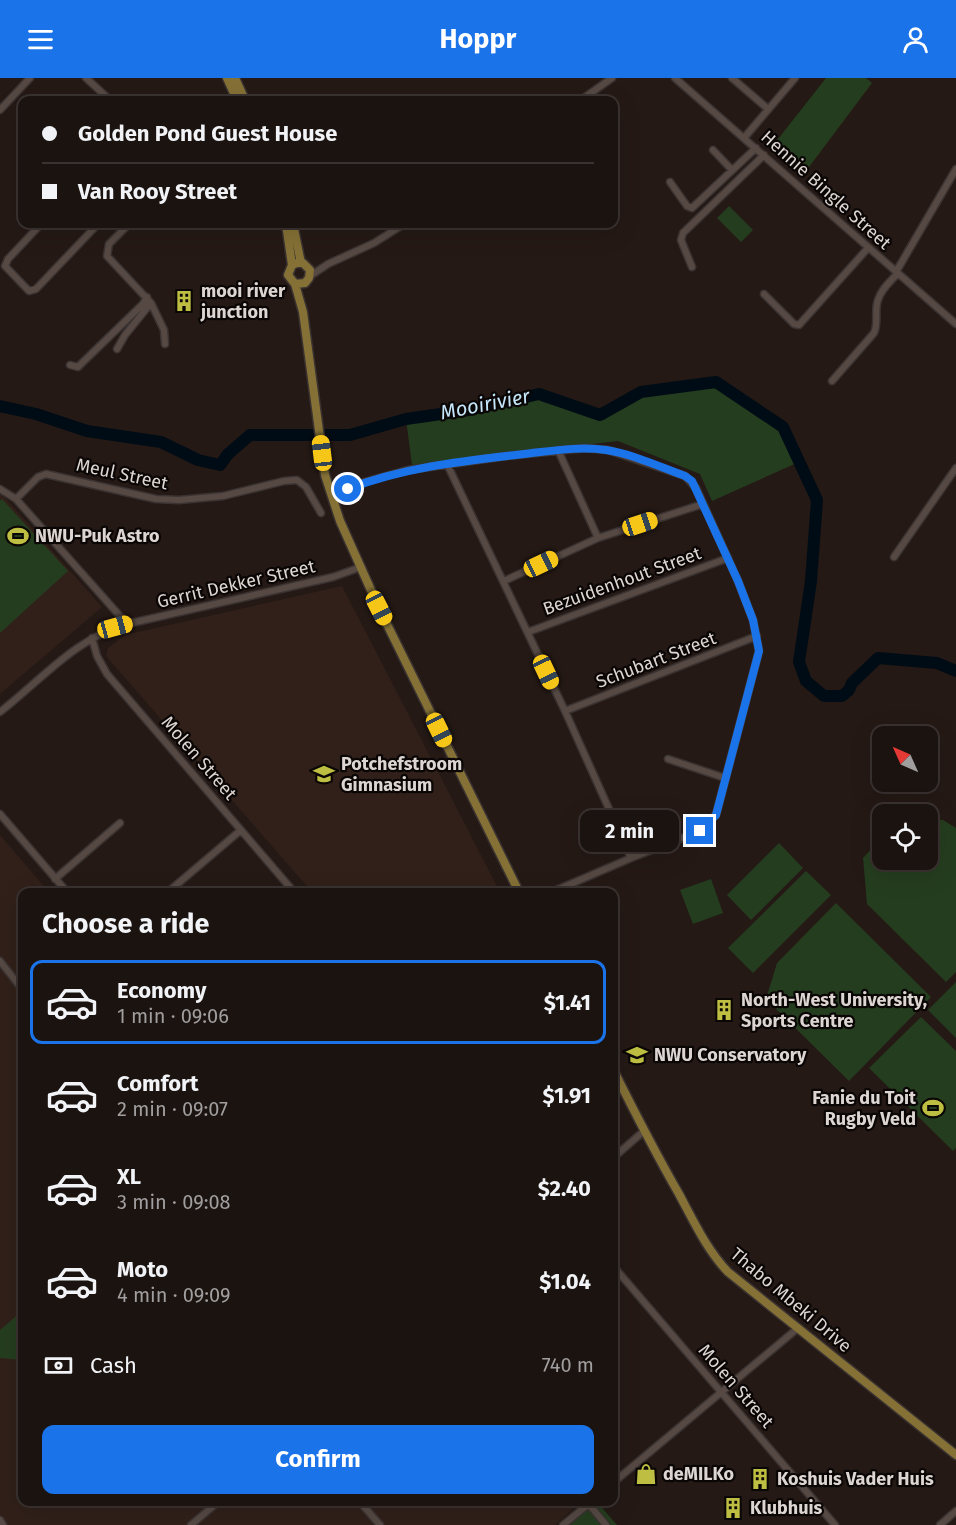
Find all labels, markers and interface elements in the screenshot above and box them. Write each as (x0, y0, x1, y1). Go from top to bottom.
icon: menu (24, 23, 57, 56)
text: Hoppr (440, 23, 516, 55)
icon: person (899, 23, 932, 56)
text: Golden Pond Guest House (78, 120, 337, 147)
street label: Hennie Bingle Street (756, 126, 896, 254)
text: Van Rooy Street (78, 178, 237, 205)
place label: mooi river junction (200, 280, 286, 323)
building icon: mooi river junction (172, 289, 196, 313)
water label: Mooirivier (438, 383, 533, 424)
car (311, 434, 333, 472)
street label: Meul Street (74, 454, 170, 495)
route start (334, 475, 361, 502)
car (620, 510, 660, 538)
sports icon: NWU-Puk Astro (6, 524, 30, 548)
place label: NWU-Puk Astro (35, 525, 160, 547)
street label: Bezuidenhout Street (540, 542, 705, 620)
car (521, 548, 561, 580)
street label: Gerrit Dekker Street (155, 555, 318, 613)
car (363, 588, 395, 628)
car (95, 614, 135, 640)
street label: Schubart Street (593, 627, 720, 693)
car (530, 652, 562, 692)
car (423, 710, 455, 750)
street label: Molen Street (157, 712, 242, 805)
north arrow (872, 726, 938, 792)
map controls (872, 726, 938, 870)
place label: Potchefstroom Gimnasium (341, 753, 462, 796)
school or university icon: Potchefstroom Gimnasium (312, 762, 336, 786)
button: locate (872, 804, 938, 870)
callout: 2 min (580, 810, 679, 852)
route end (686, 817, 713, 844)
text: 2 min (605, 819, 654, 843)
text: Choose a ride (42, 908, 209, 940)
icon: car (45, 975, 99, 1029)
text: Economy (117, 977, 206, 1004)
text: $1.41 (544, 989, 591, 1016)
place label: North-West University, Sports Centre (741, 989, 927, 1032)
building icon: North-West University, Sports Centre (712, 998, 736, 1022)
text: 1 min · 09:06 (117, 1004, 229, 1028)
school or university icon: NWU Conservatory (625, 1043, 649, 1067)
place label: NWU Conservatory (654, 1044, 807, 1066)
icon: car (45, 1068, 99, 1122)
text: Comfort (117, 1070, 198, 1097)
text: $1.91 (543, 1082, 591, 1109)
place label: Fanie du Toit Rugby Veld (812, 1087, 917, 1130)
sports icon: Fanie du Toit Rugby Veld (921, 1096, 945, 1120)
text: 2 min · 09:07 (117, 1097, 228, 1121)
icon: car (45, 1161, 99, 1215)
text: XL (117, 1163, 141, 1190)
text: $2.40 (538, 1175, 591, 1202)
text: 3 min · 09:08 (117, 1190, 231, 1214)
street label: Thabo Mbeki Drive (726, 1243, 856, 1357)
icon: car (45, 1254, 99, 1308)
text: Moto (117, 1256, 168, 1283)
text: $1.04 (539, 1268, 591, 1295)
text: 4 min · 09:09 (117, 1283, 231, 1307)
street label: Molen Street (694, 1340, 779, 1433)
icon: cash (42, 1349, 75, 1382)
text: Cash (90, 1352, 137, 1379)
text: 740 m (542, 1353, 594, 1377)
button: Confirm (42, 1425, 594, 1494)
shop icon: deMILKo (634, 1462, 658, 1486)
place label: deMILKo (663, 1463, 734, 1485)
building icon: Koshuis Vader Huis (748, 1467, 772, 1491)
place label: Koshuis Vader Huis (777, 1468, 934, 1490)
building icon: Klubhuis (721, 1496, 745, 1520)
place label: Klubhuis (750, 1497, 823, 1519)

